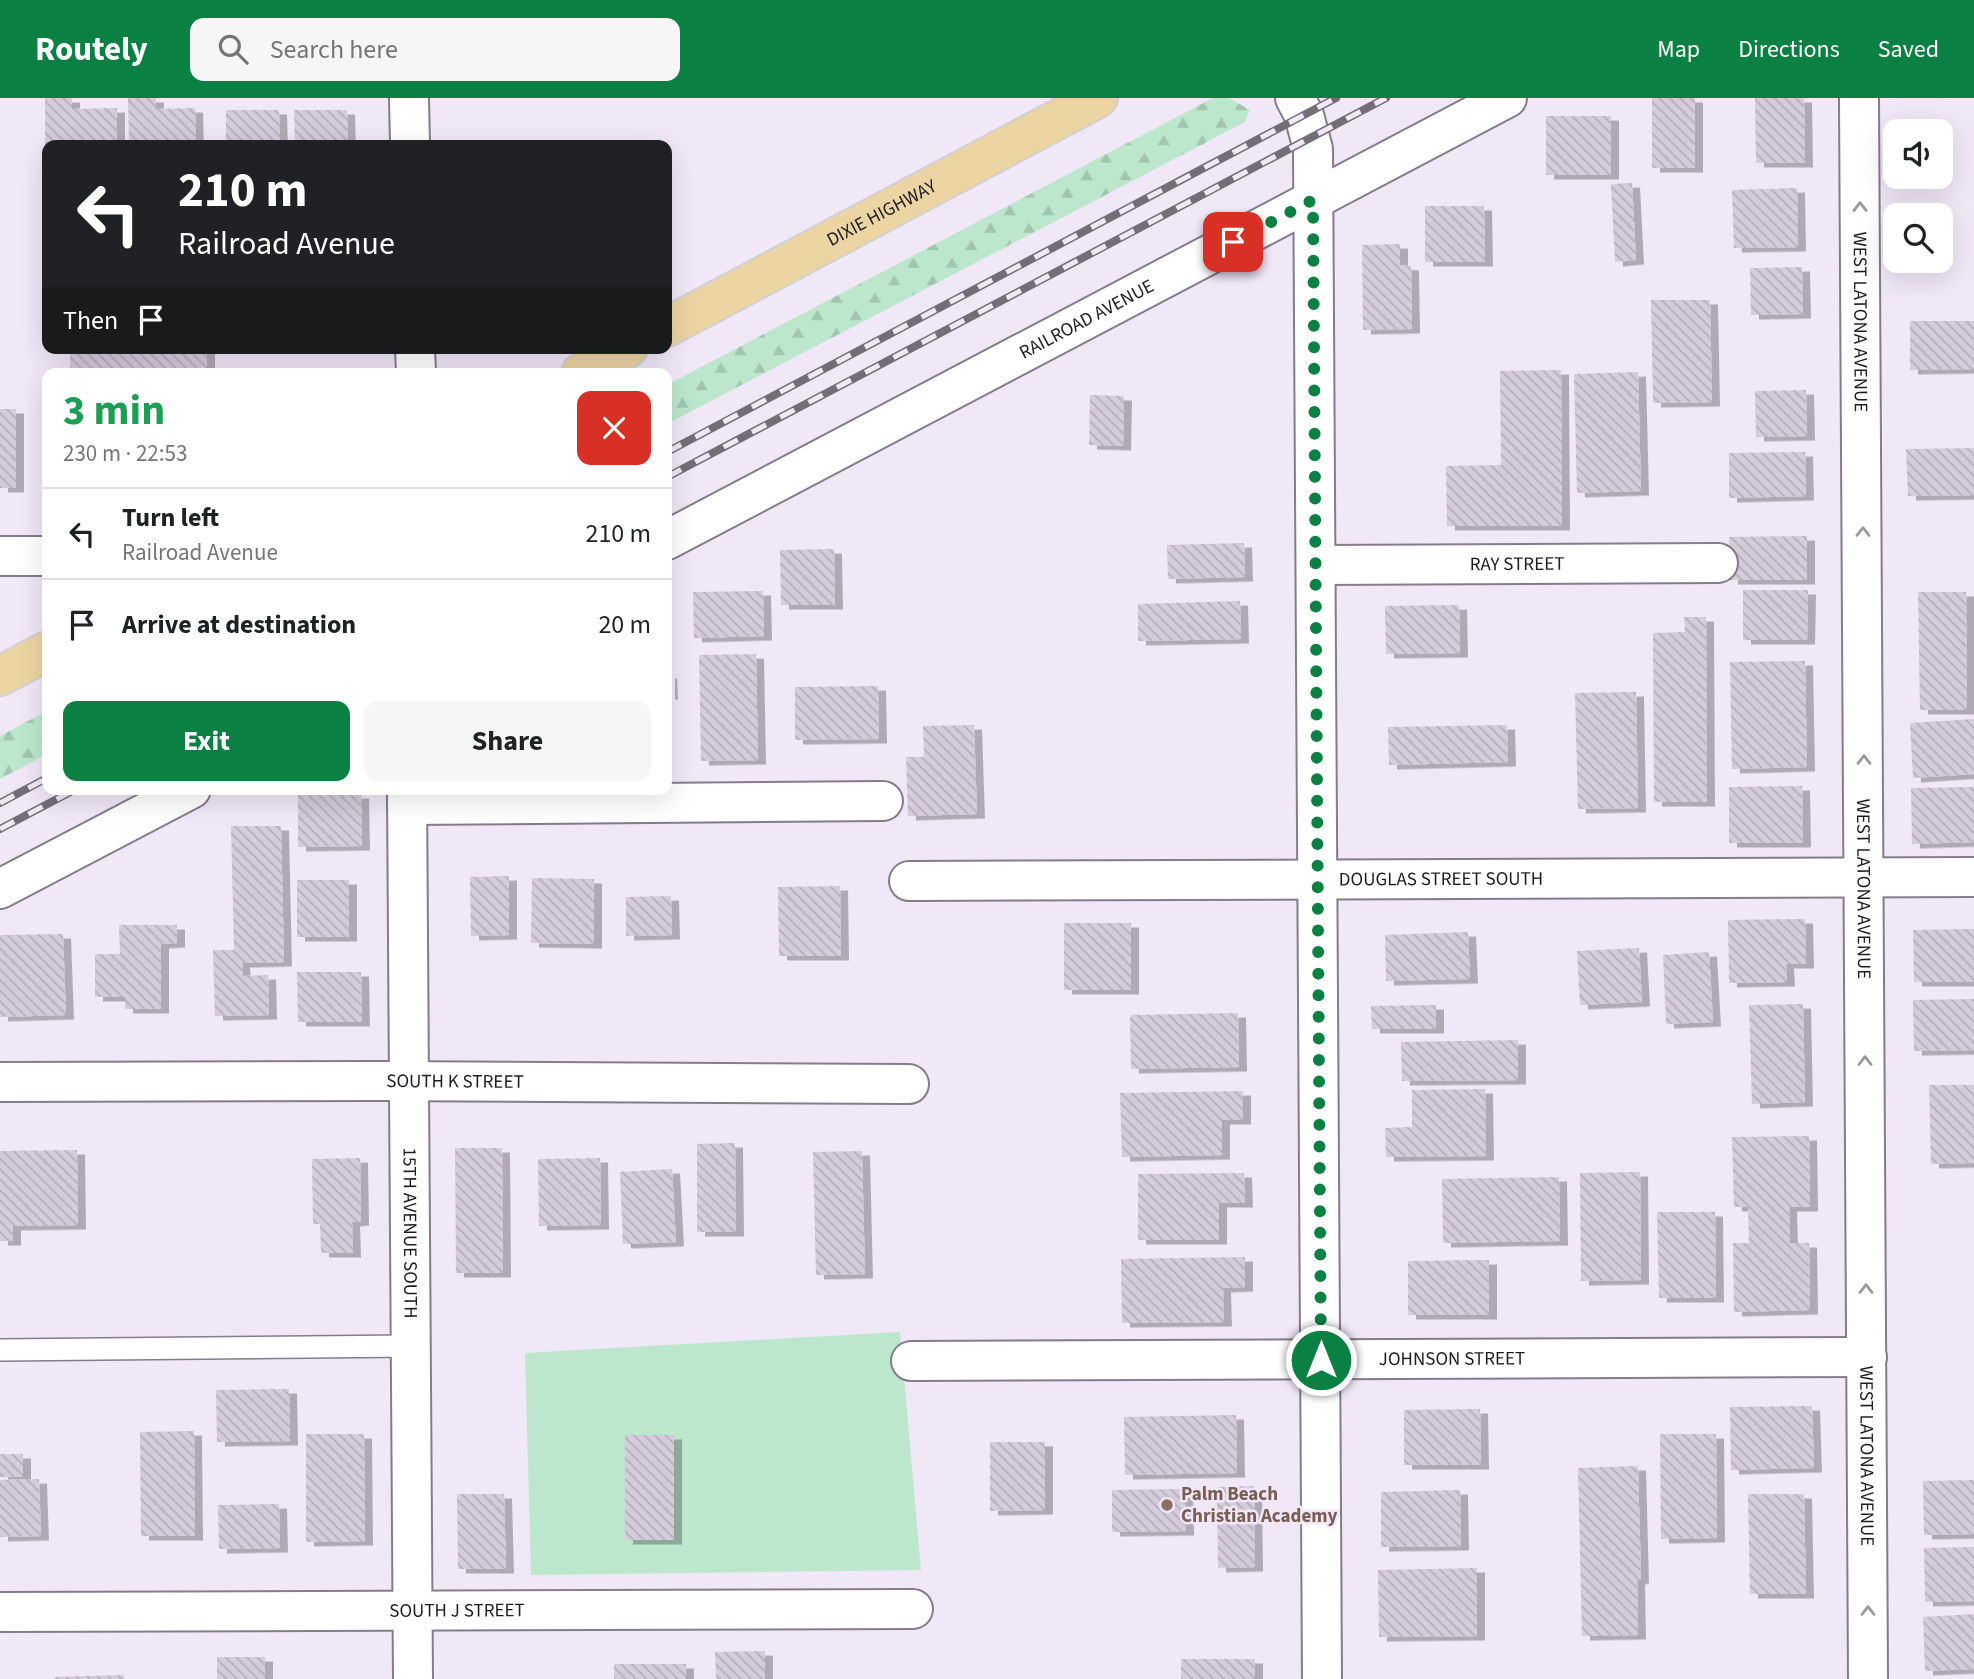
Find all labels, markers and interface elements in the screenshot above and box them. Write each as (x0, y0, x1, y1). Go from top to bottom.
search box (190, 18, 680, 81)
text: Routely (35, 26, 148, 73)
icon: search (214, 30, 252, 68)
text: Search here (270, 31, 398, 68)
text: Map (1657, 32, 1700, 67)
text: Directions (1738, 32, 1840, 67)
text: Saved (1878, 32, 1939, 67)
map controls (1883, 119, 1953, 273)
button: sound (1883, 119, 1953, 189)
text: 210 m (178, 156, 307, 226)
icon: left (63, 168, 154, 259)
street label: DIXIE HIGHWAY (822, 172, 942, 253)
one-way arrow (1852, 201, 1868, 212)
button: search (1883, 203, 1953, 273)
pin (1203, 212, 1263, 272)
text: Railroad Avenue (178, 221, 395, 267)
icon: arrive (1214, 223, 1252, 261)
street label: WEST LATONA AVENUE (1846, 232, 1874, 412)
street label: RAILROAD AVENUE (1014, 273, 1159, 366)
icon: arrive (132, 301, 170, 339)
text: Then (63, 302, 118, 339)
text: 3 min (63, 381, 165, 441)
button: close (577, 391, 651, 465)
text: 230 m · 22:53 (63, 437, 187, 470)
text: Turn left (122, 499, 219, 536)
icon: left (63, 515, 101, 553)
text: 210 m (585, 515, 651, 552)
one-way arrow (1855, 527, 1871, 537)
text: Railroad Avenue (122, 536, 278, 569)
street label: RAY STREET (1470, 550, 1564, 578)
icon: arrive (63, 606, 101, 644)
text: Arrive at destination (122, 606, 356, 643)
text: 20 m (598, 606, 651, 643)
button: Exit (63, 701, 350, 781)
button: Share (364, 701, 651, 781)
one-way arrow (1856, 754, 1872, 765)
street label: WEST LATONA AVENUE (1849, 799, 1878, 979)
street label: DOUGLAS STREET SOUTH (1339, 865, 1543, 893)
one-way arrow (1857, 1056, 1873, 1066)
street label: SOUTH K STREET (386, 1068, 524, 1095)
street label: 15TH AVENUE SOUTH (396, 1147, 424, 1319)
one-way arrow (1858, 1283, 1874, 1294)
position arrow (1284, 1323, 1358, 1397)
street label: JOHNSON STREET (1379, 1345, 1525, 1373)
street label: WEST LATONA AVENUE (1853, 1366, 1881, 1546)
place label: Palm Beach Christian Academy (1181, 1481, 1338, 1530)
marker: Palm Beach Christian Academy (1159, 1497, 1175, 1513)
street label: SOUTH J STREET (389, 1597, 525, 1624)
one-way arrow (1860, 1605, 1876, 1616)

